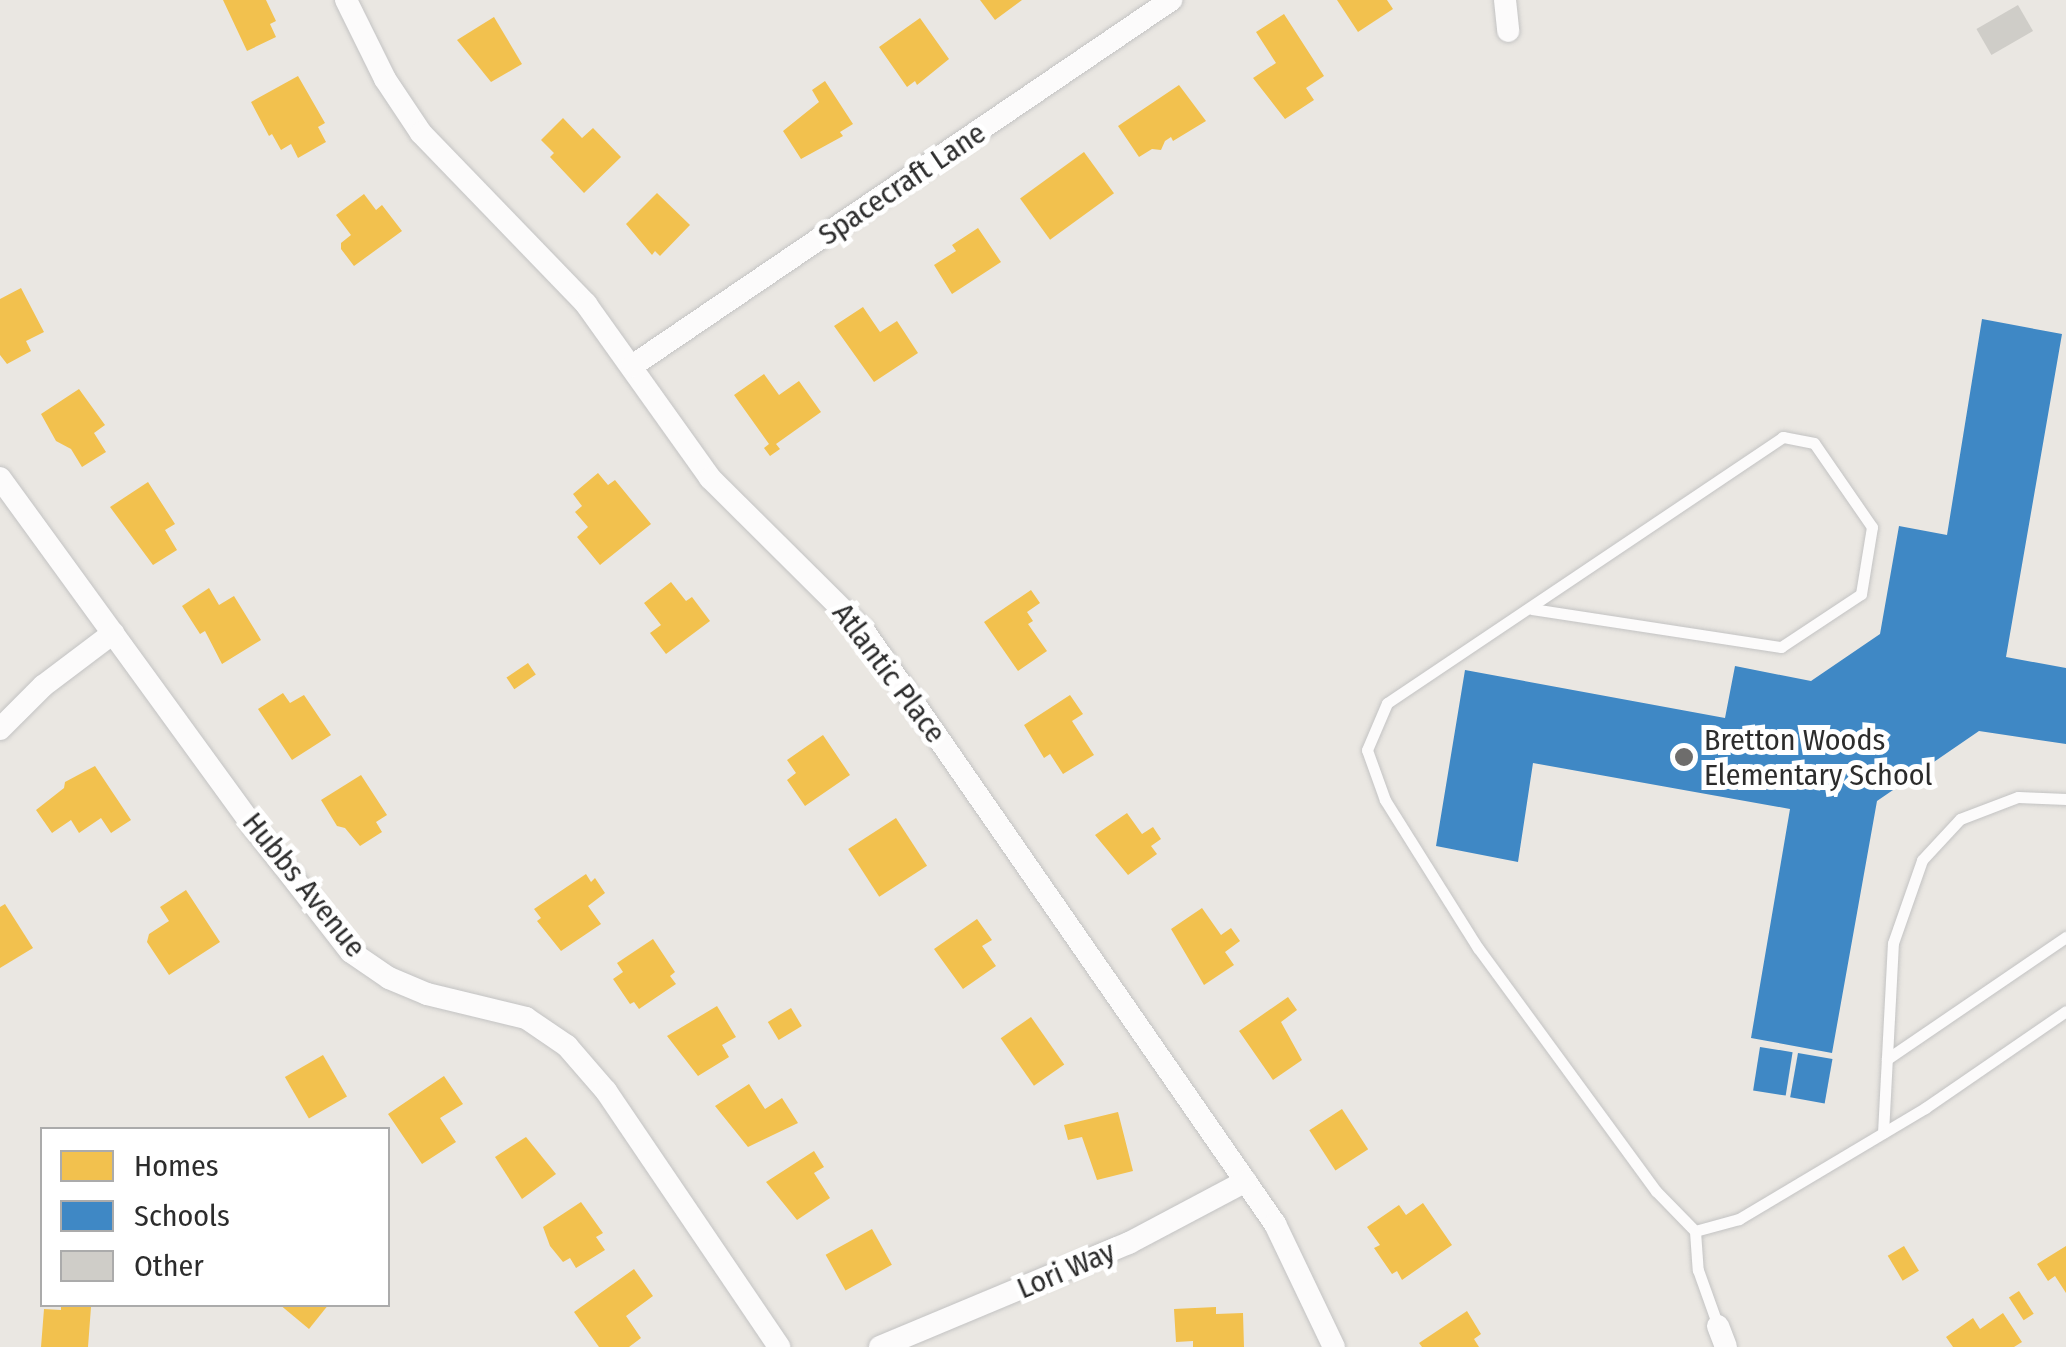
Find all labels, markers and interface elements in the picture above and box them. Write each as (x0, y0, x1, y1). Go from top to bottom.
street label: Spacecraft Lane (812, 115, 992, 253)
street label: Atlantic Place (825, 596, 953, 750)
place label: Bretton Woods Elementary School (1704, 722, 1932, 792)
marker: Bretton Woods Elementary School (1673, 746, 1695, 768)
street label: Hubbs Avenue (235, 805, 373, 965)
legend (40, 1127, 390, 1307)
text: Homes (134, 1148, 219, 1184)
text: Schools (134, 1198, 230, 1234)
street label: Lori Way (1012, 1233, 1120, 1307)
text: Other (134, 1248, 204, 1284)

